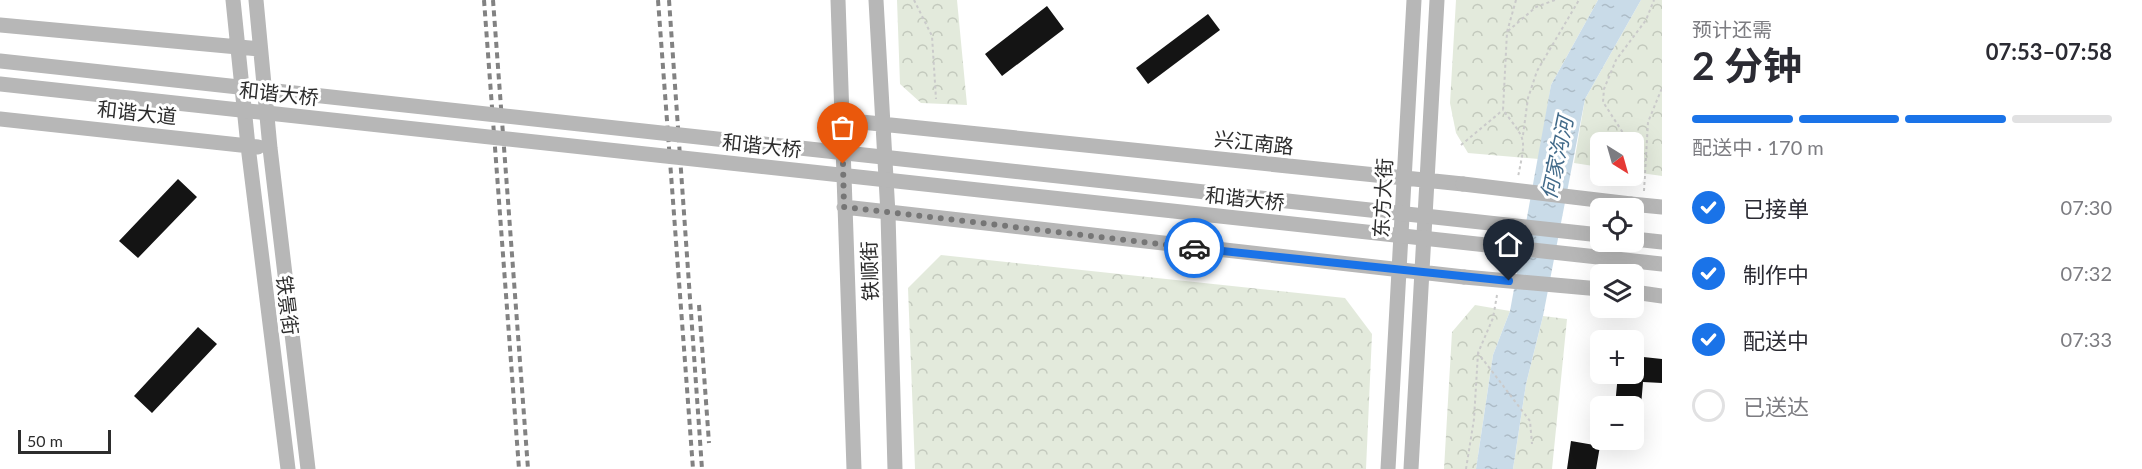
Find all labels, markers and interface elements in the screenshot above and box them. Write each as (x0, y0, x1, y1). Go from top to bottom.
text: 预计还需 (1692, 17, 1772, 41)
text: 07:53–07:58 (1986, 38, 2112, 65)
text: 2 分钟 (1692, 42, 1802, 88)
street label: 和谐大桥 (238, 77, 320, 109)
street label: 和谐大道 (96, 96, 178, 128)
pin (817, 102, 868, 164)
water label: 何家沟河 (1535, 110, 1578, 202)
icon: bag (826, 111, 859, 144)
street label: 兴江南路 (1213, 126, 1295, 158)
street label: 和谐大桥 (721, 129, 803, 161)
north arrow (1590, 132, 1644, 186)
map controls (1590, 132, 1644, 450)
text: 配送中 · 170 m (1692, 135, 1824, 159)
street label: 东方大街 (1368, 157, 1396, 239)
street label: 和谐大桥 (1204, 182, 1286, 214)
icon: check (1692, 191, 1725, 224)
text: 已接单 (1743, 195, 1809, 222)
text: 07:30 (2061, 195, 2112, 219)
button: locate (1590, 198, 1644, 252)
courier (1164, 218, 1224, 278)
pin (1483, 219, 1534, 281)
icon: home (1492, 228, 1525, 261)
icon: car (1178, 232, 1211, 265)
street label: 铁顺街 (856, 241, 882, 301)
icon: check (1692, 257, 1725, 290)
text: 制作中 (1743, 261, 1809, 288)
text: 07:32 (2061, 261, 2112, 285)
button: layers (1590, 264, 1644, 318)
street label: 铁景街 (272, 274, 304, 336)
icon: check (1692, 323, 1725, 356)
text: 配送中 (1743, 327, 1809, 354)
text: 07:33 (2061, 327, 2112, 351)
button: + (1590, 330, 1644, 384)
text: 已送达 (1743, 393, 1809, 420)
button: − (1590, 396, 1644, 450)
scale bar (18, 427, 111, 454)
text: 50 m (27, 431, 63, 450)

